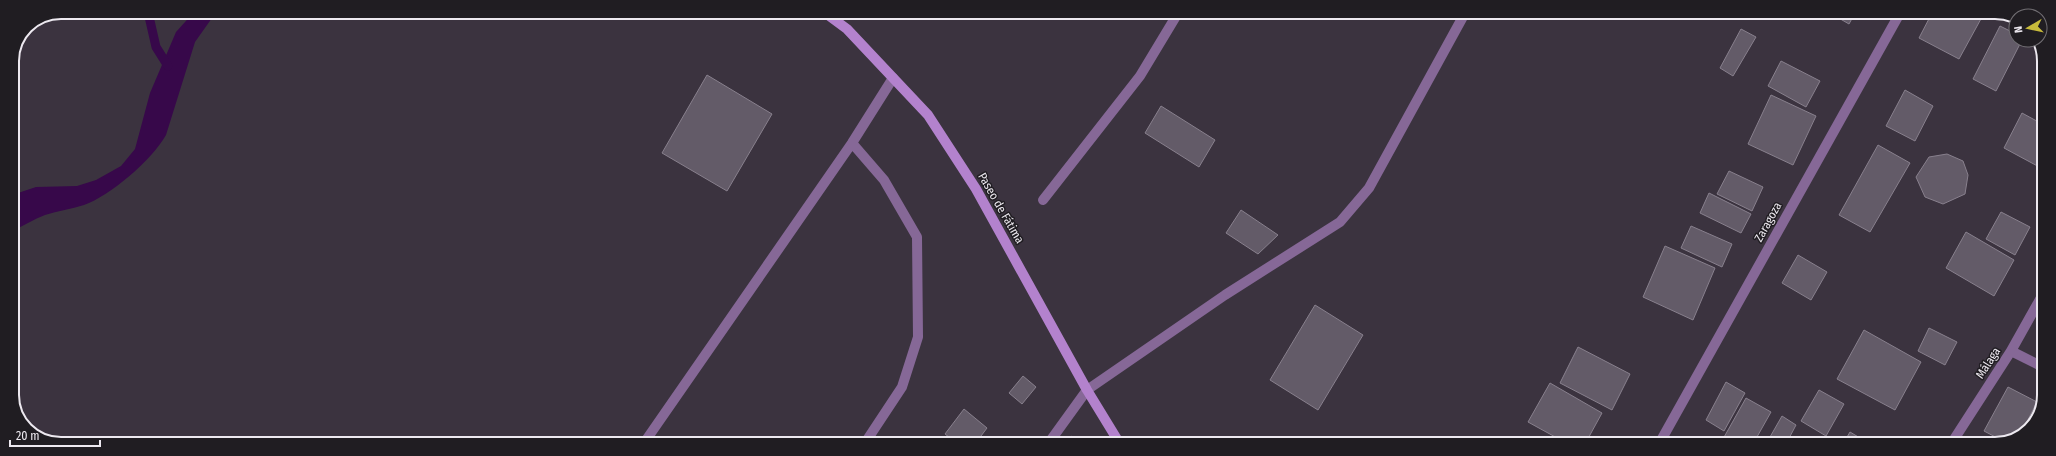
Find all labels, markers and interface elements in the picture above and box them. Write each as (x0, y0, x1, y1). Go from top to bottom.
north arrow (2008, 8, 2048, 48)
text: N (2012, 25, 2026, 34)
street label: Paseo de Fátima (975, 170, 1027, 246)
street label: Zaragoza (1751, 200, 1785, 244)
street label: Málaga (1973, 345, 2003, 381)
scale bar (10, 422, 100, 448)
text: 20 m (16, 429, 40, 443)

